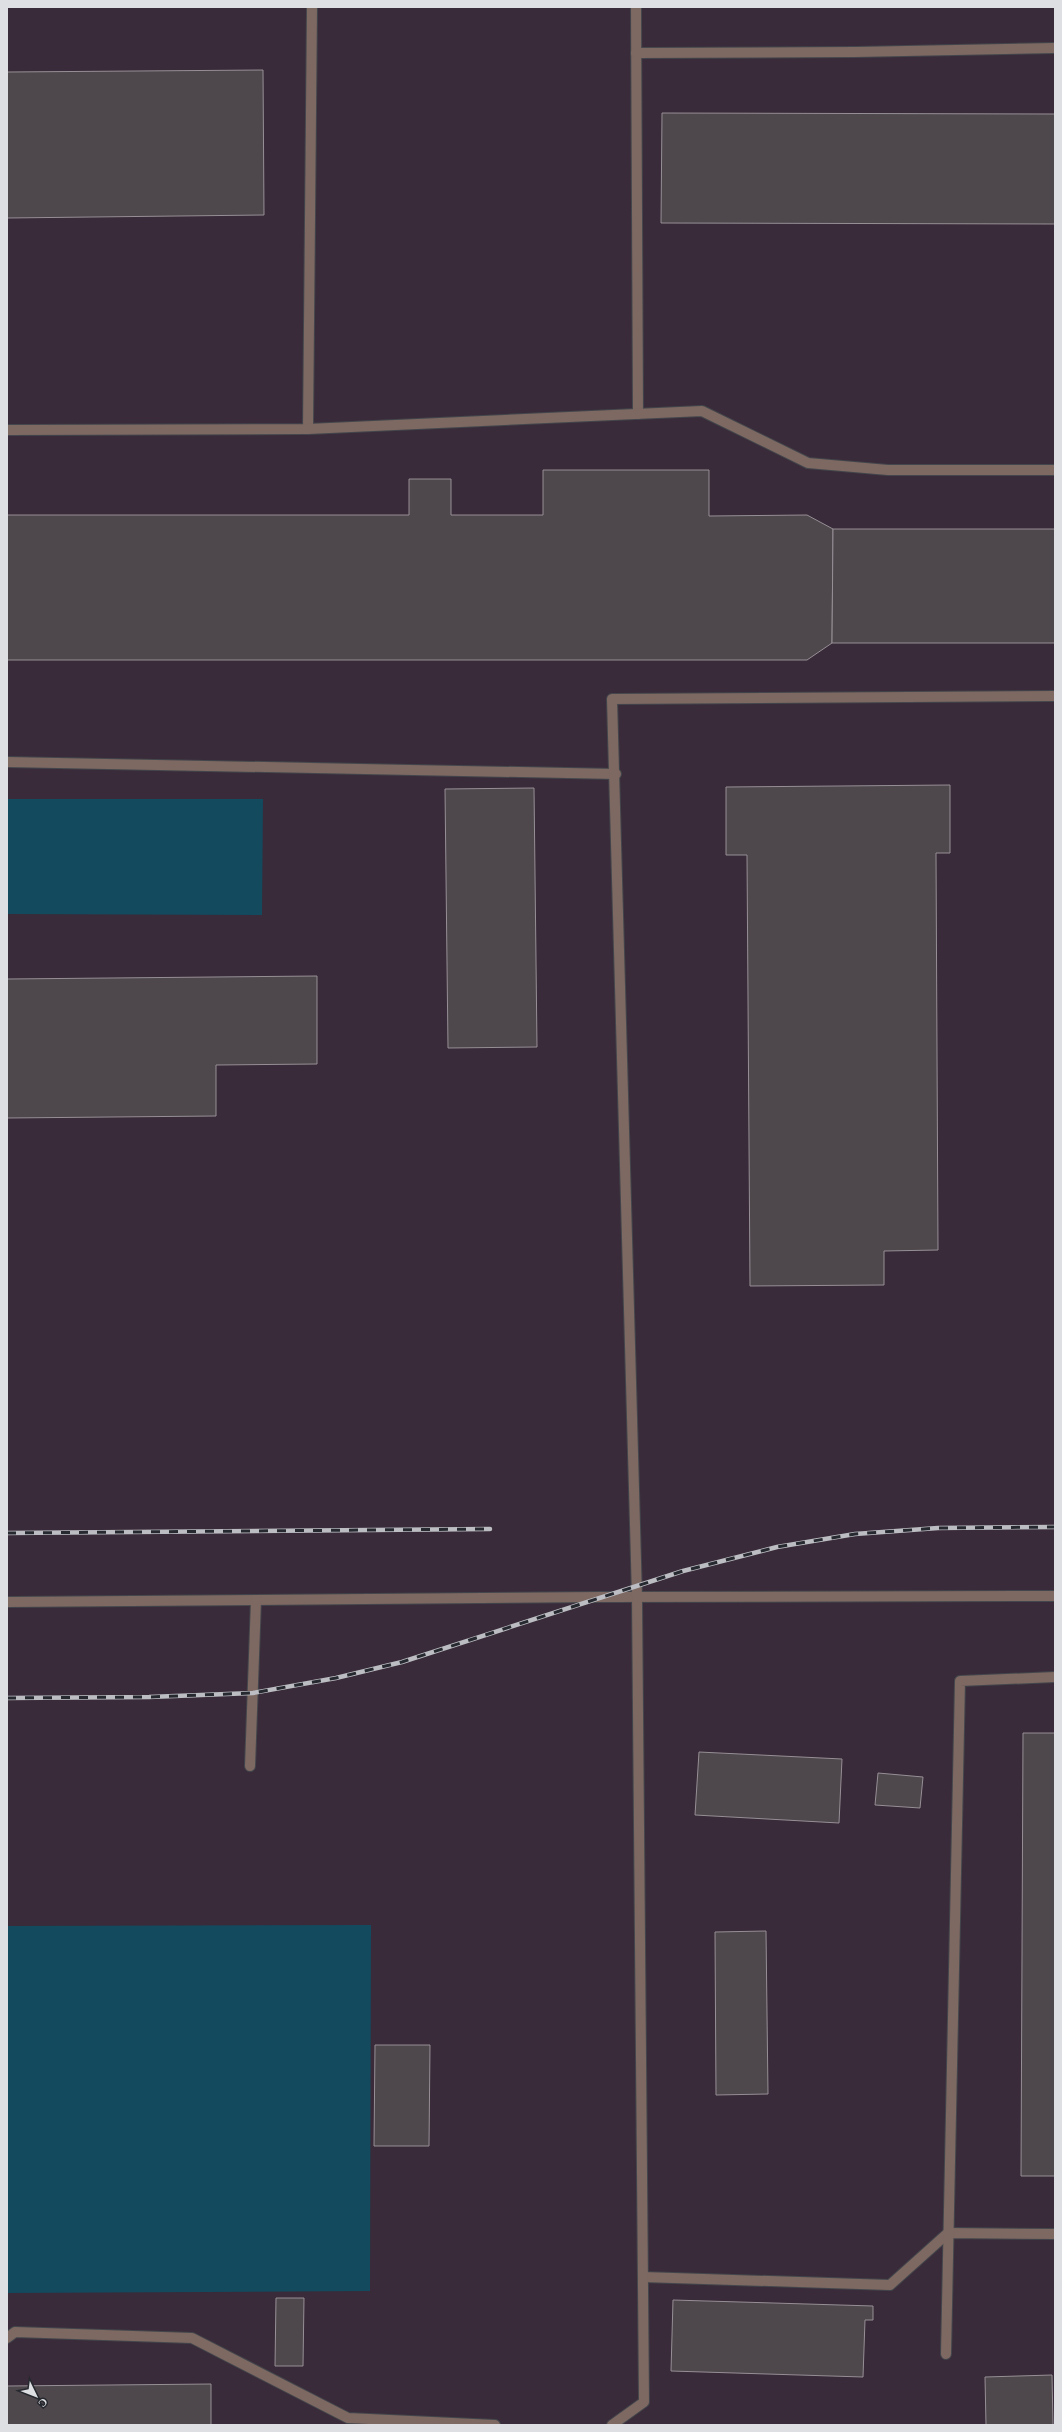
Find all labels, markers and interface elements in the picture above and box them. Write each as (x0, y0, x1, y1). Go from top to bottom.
north arrow (16, 2376, 56, 2416)
text: С (36, 2396, 50, 2410)

